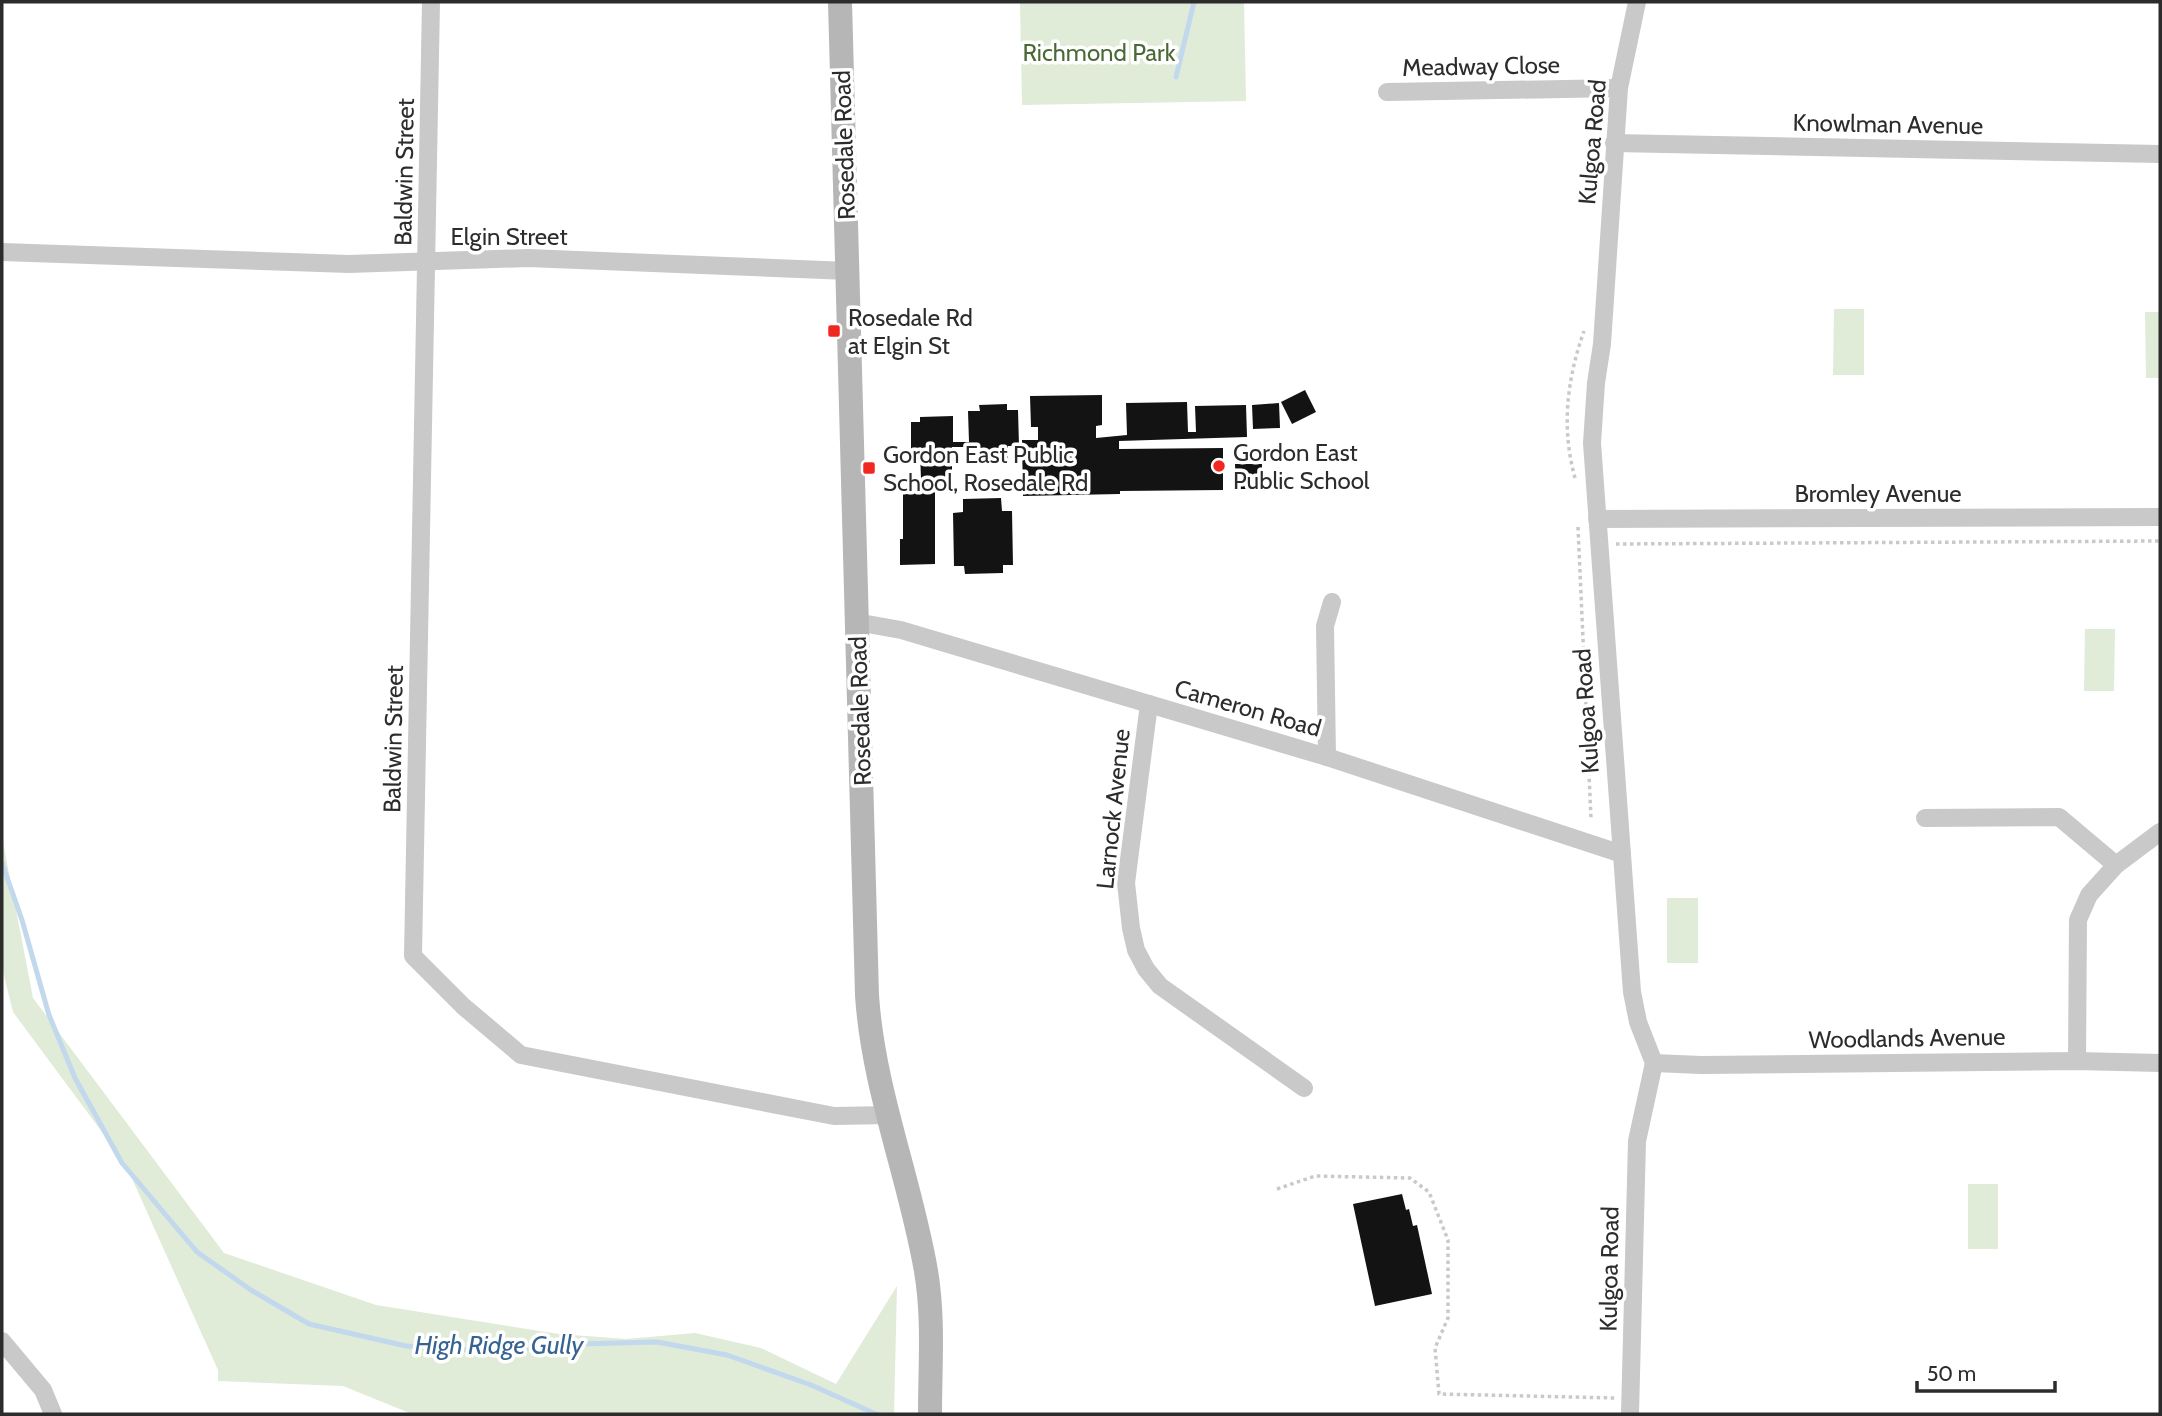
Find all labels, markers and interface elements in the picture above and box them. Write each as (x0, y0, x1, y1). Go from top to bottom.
park label: Richmond Park (1023, 38, 1176, 67)
street label: Meadway Close (1402, 50, 1560, 82)
street label: Rosedale Road (827, 70, 861, 220)
street label: Kulgoa Road (1572, 78, 1612, 206)
street label: Baldwin Street (388, 98, 420, 246)
street label: Knowlman Avenue (1792, 108, 1984, 140)
street label: Elgin Street (451, 222, 567, 251)
place label: Rosedale Rd at Elgin St (848, 303, 973, 360)
marker: Rosedale Rd at Elgin St (826, 323, 842, 339)
place label: Gordon East Public School (1233, 438, 1370, 495)
place label: Gordon East Public School, Rosedale Rd (883, 440, 1088, 497)
marker: Gordon East Public School (1211, 458, 1227, 474)
marker: Gordon East Public School, Rosedale Rd (861, 460, 877, 476)
street label: Bromley Avenue (1794, 479, 1962, 508)
street label: Rosedale Road (843, 636, 877, 786)
street label: Kulgoa Road (1567, 647, 1605, 775)
street label: Baldwin Street (377, 665, 409, 813)
street label: Cameron Road (1171, 673, 1325, 743)
street label: Larnock Avenue (1090, 727, 1136, 891)
street label: Woodlands Avenue (1808, 1022, 2006, 1054)
street label: Kulgoa Road (1593, 1206, 1625, 1332)
water label: High Ridge Gully (414, 1329, 585, 1361)
scale bar (1917, 1350, 2055, 1394)
text: 50 m (1927, 1361, 1976, 1386)

